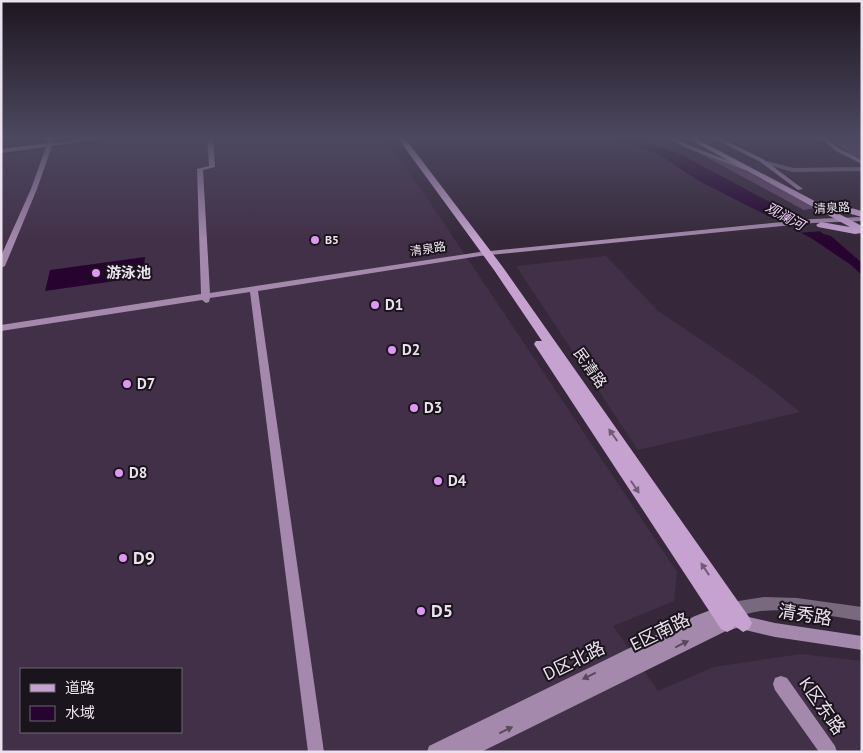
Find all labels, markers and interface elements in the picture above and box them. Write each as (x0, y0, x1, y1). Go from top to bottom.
water label: 观澜河 (762, 198, 810, 236)
street label: 清泉路 (814, 199, 850, 216)
place label: B5 (325, 232, 339, 247)
marker: B5 (309, 234, 321, 246)
street label: 清泉路 (409, 238, 447, 259)
place label: 游泳池 (106, 263, 151, 282)
marker: 游泳池 (90, 267, 102, 279)
place label: D1 (385, 295, 403, 314)
marker: D1 (369, 299, 381, 311)
place label: D2 (402, 340, 420, 359)
marker: D2 (386, 344, 398, 356)
street label: 民清路 (570, 344, 611, 392)
place label: D7 (137, 374, 155, 393)
marker: D7 (121, 378, 133, 390)
place label: D3 (424, 398, 442, 417)
marker: D3 (408, 402, 420, 414)
one-way arrow (608, 428, 618, 441)
place label: D8 (129, 463, 147, 482)
marker: D8 (113, 467, 125, 479)
place label: D4 (448, 471, 467, 490)
marker: D4 (432, 475, 444, 487)
one-way arrow (630, 480, 640, 494)
place label: D9 (133, 546, 155, 569)
marker: D9 (117, 552, 129, 564)
one-way arrow (700, 562, 710, 575)
place label: D5 (431, 599, 453, 622)
street label: 清秀路 (777, 599, 834, 630)
marker: D5 (415, 605, 427, 617)
street label: E区南路 (626, 607, 693, 656)
street label: D区北路 (539, 636, 608, 685)
one-way arrow (675, 639, 689, 647)
legend (20, 668, 182, 733)
one-way arrow (582, 672, 596, 680)
street label: K区东路 (794, 673, 850, 739)
text: 道路 (65, 678, 95, 697)
text: 水域 (65, 703, 95, 722)
one-way arrow (499, 726, 513, 734)

